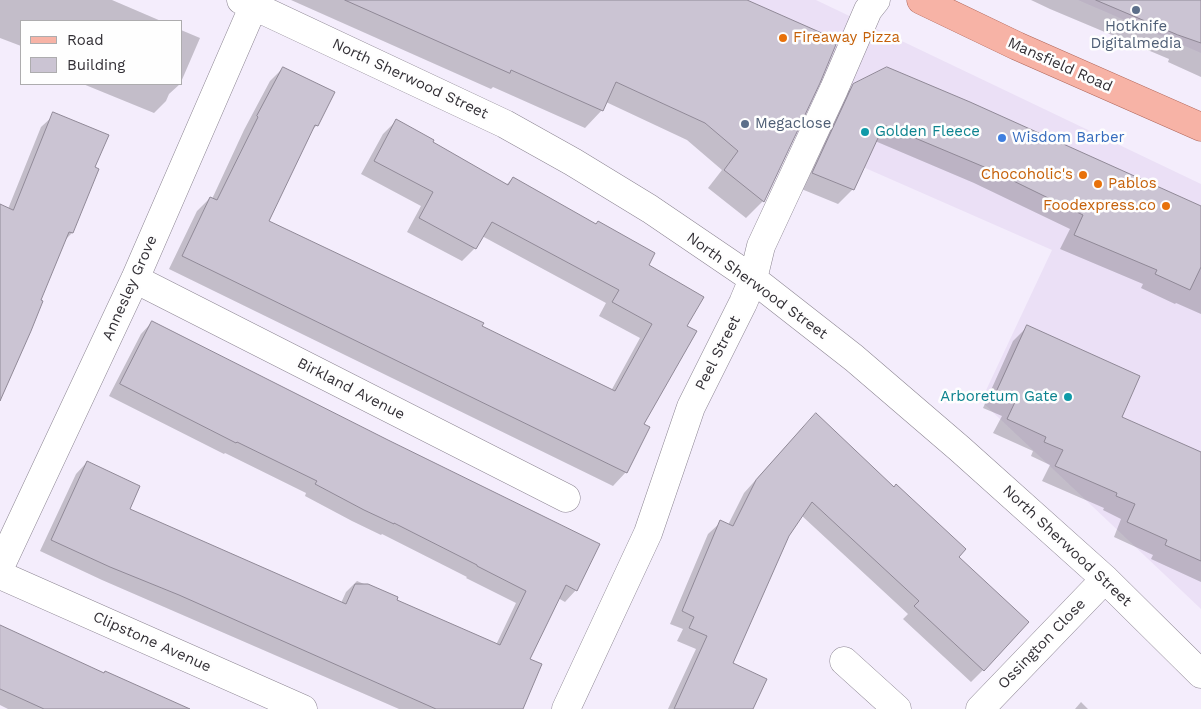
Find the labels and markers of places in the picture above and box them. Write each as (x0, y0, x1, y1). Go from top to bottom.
marker: Hotknife Digitalmedia (1130, 4, 1142, 16)
place label: Hotknife Digitalmedia (1091, 18, 1181, 53)
place label: Fireaway Pizza (793, 29, 900, 47)
marker: Fireaway Pizza (777, 32, 789, 44)
place label: Megaclose (755, 115, 831, 133)
marker: Megaclose (739, 118, 751, 130)
place label: Golden Fleece (875, 123, 980, 141)
marker: Golden Fleece (859, 126, 871, 138)
place label: Wisdom Barber (1012, 129, 1125, 147)
marker: Wisdom Barber (996, 132, 1008, 144)
place label: Chocoholic's (981, 166, 1073, 184)
marker: Chocoholic's (1077, 169, 1089, 181)
place label: Pablos (1108, 175, 1157, 193)
marker: Pablos (1092, 178, 1104, 190)
place label: Foodexpress.co (1043, 197, 1156, 215)
marker: Foodexpress.co (1160, 200, 1172, 212)
place label: Arboretum Gate (940, 388, 1058, 406)
marker: Arboretum Gate (1062, 391, 1074, 403)

